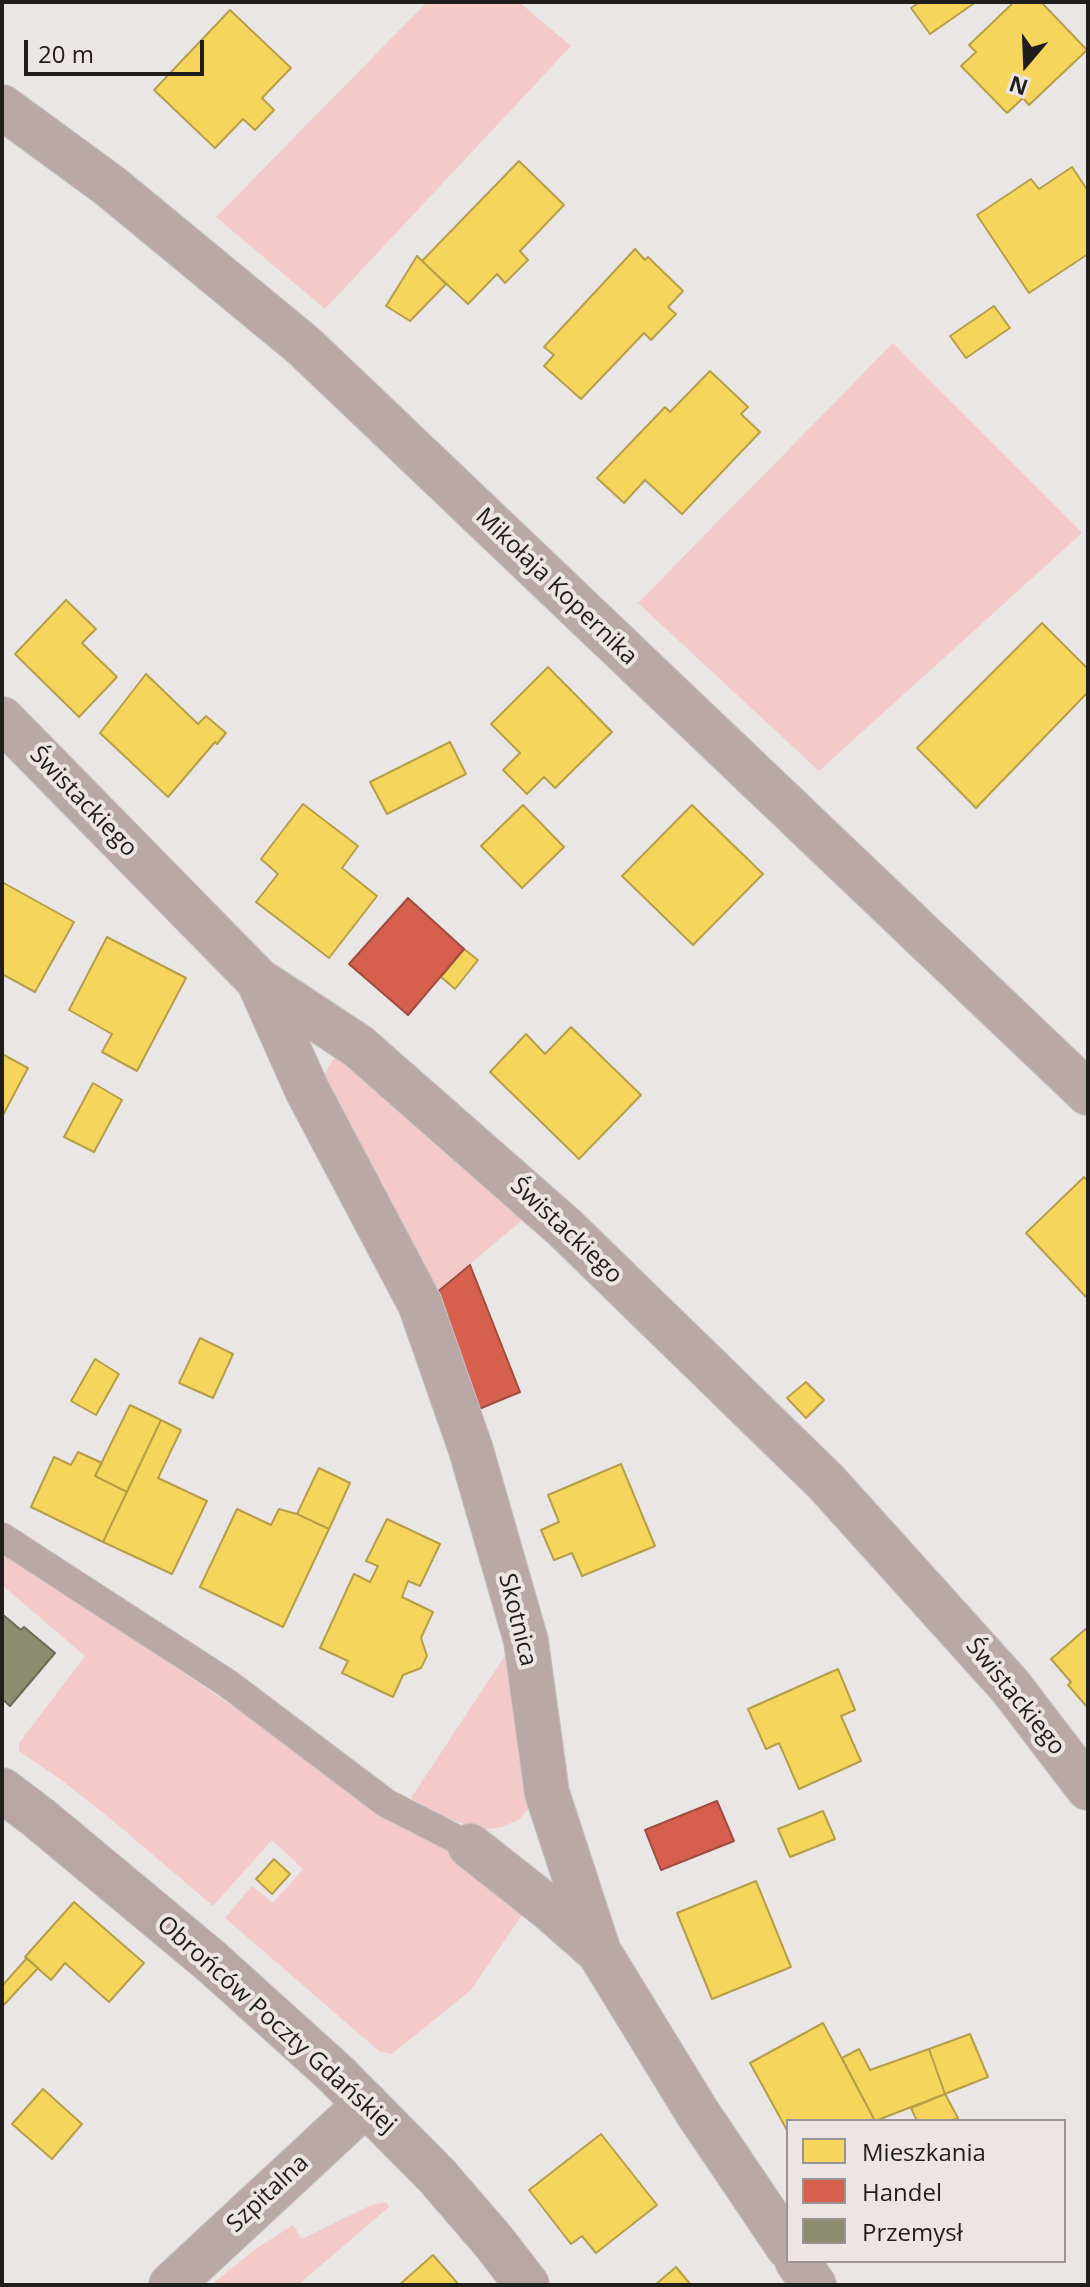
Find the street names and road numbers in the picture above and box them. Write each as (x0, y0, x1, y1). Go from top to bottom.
street label: Mikołaja Kopernika (469, 502, 643, 672)
street label: Świstackiego (23, 741, 143, 863)
street label: Świstackiego (504, 1172, 628, 1290)
street label: Skotnica (492, 1571, 542, 1669)
street label: Świstackiego (959, 1633, 1071, 1761)
street label: Obrońców Poczty Gdańskiej (151, 1910, 401, 2140)
street label: Szpitalna (221, 2149, 315, 2239)

